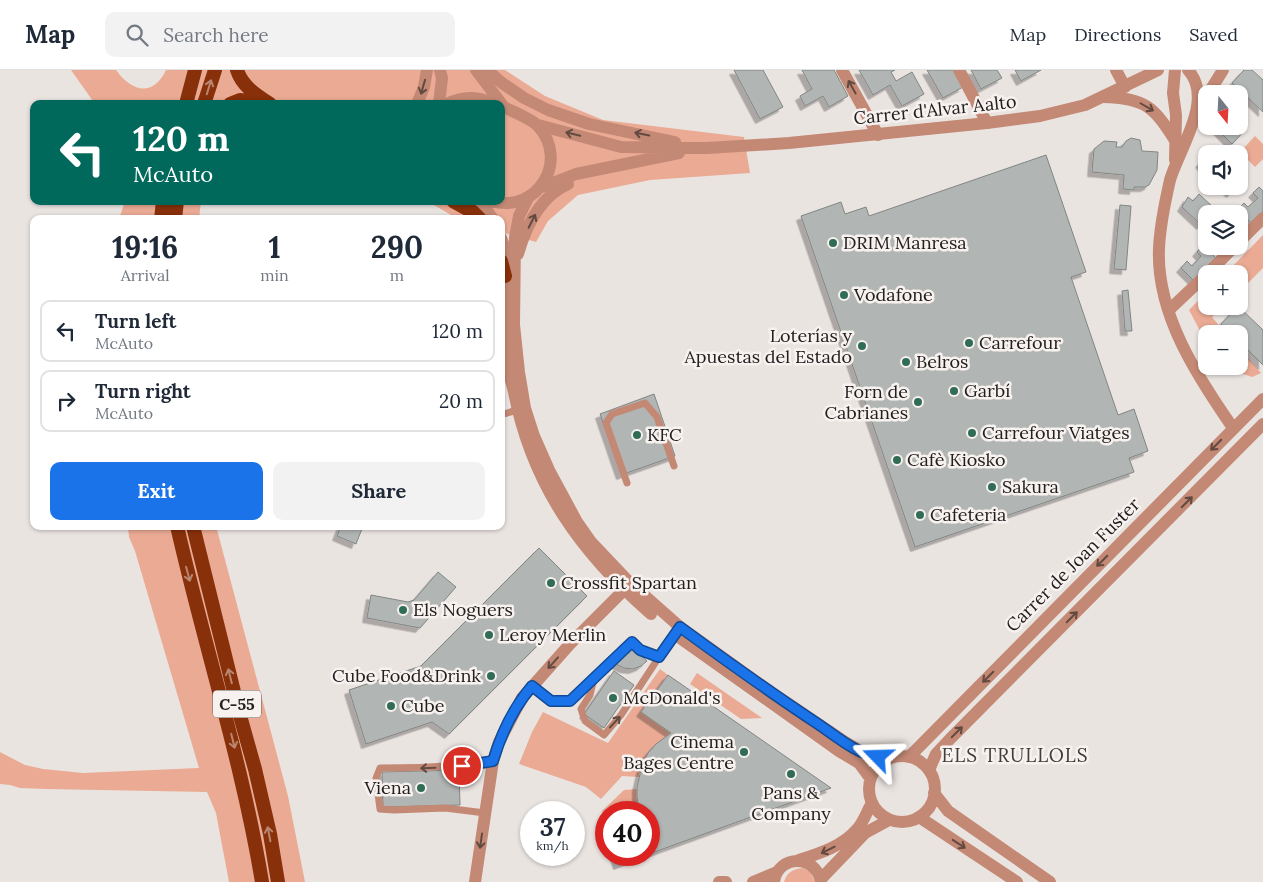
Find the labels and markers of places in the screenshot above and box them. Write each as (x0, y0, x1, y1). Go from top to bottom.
place label: DRIM Manresa (843, 231, 967, 254)
marker: DRIM Manresa (827, 237, 839, 249)
place label: Vodafone (853, 283, 933, 306)
marker: Vodafone (838, 289, 850, 301)
place label: Loterías y Apuestas del Estado (684, 324, 852, 368)
place label: Carrefour (979, 331, 1061, 354)
marker: Carrefour (963, 337, 975, 349)
marker: Loterías y Apuestas del Estado (856, 340, 868, 352)
place label: Belros (916, 350, 968, 373)
marker: Belros (900, 356, 912, 368)
place label: Garbí (964, 379, 1010, 402)
place label: Forn de Cabrianes (824, 380, 908, 424)
marker: Garbí (948, 385, 960, 397)
marker: Forn de Cabrianes (912, 396, 924, 408)
place label: Carrefour Viatges (982, 421, 1130, 444)
place label: KFC (647, 423, 682, 446)
marker: Carrefour Viatges (966, 427, 978, 439)
marker: KFC (631, 429, 643, 441)
place label: Cafè Kiosko (907, 448, 1006, 471)
marker: Cafè Kiosko (891, 454, 903, 466)
place label: Sakura (1002, 475, 1059, 498)
marker: Sakura (986, 481, 998, 493)
place label: Cafeteria (930, 503, 1006, 526)
marker: Cafeteria (914, 509, 926, 521)
place label: Crossfit Spartan (561, 571, 697, 594)
marker: Crossfit Spartan (545, 577, 557, 589)
place label: Els Noguers (413, 598, 513, 621)
marker: Els Noguers (397, 604, 409, 616)
place label: Leroy Merlin (499, 623, 606, 646)
marker: Leroy Merlin (483, 629, 495, 641)
place label: Cube Food&Drink (332, 664, 481, 687)
marker: Cube Food&Drink (485, 670, 497, 682)
place label: McDonald's (623, 686, 721, 709)
marker: McDonald's (607, 692, 619, 704)
place label: Cube (401, 694, 445, 717)
marker: Cube (385, 700, 397, 712)
place label: Cinema Bages Centre (623, 730, 734, 774)
pin (441, 745, 483, 787)
marker: Cinema Bages Centre (738, 746, 750, 758)
marker: Pans & Company (785, 768, 797, 780)
place label: Viena (363, 776, 411, 799)
place label: Pans & Company (751, 781, 831, 825)
marker: Viena (415, 782, 427, 794)

